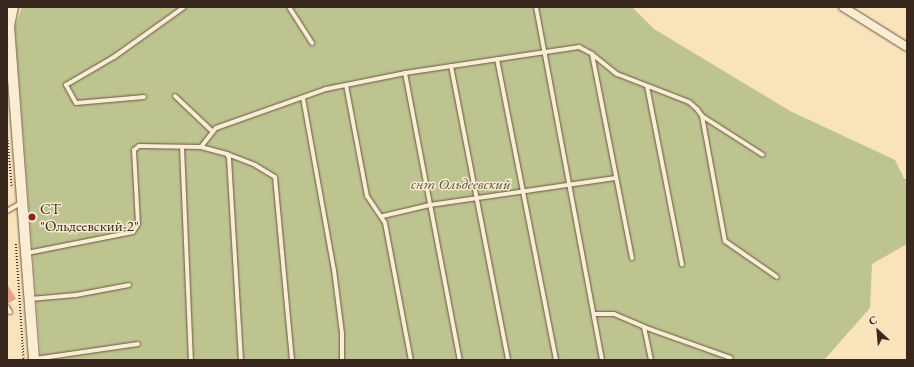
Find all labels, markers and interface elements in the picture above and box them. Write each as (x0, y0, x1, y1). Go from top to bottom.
park label: снт Ольдеевский (411, 175, 511, 193)
place label: СТ "Ольдеевский-2" (40, 199, 139, 234)
marker: СТ "Ольдеевский-2" (27, 212, 37, 222)
north arrow (858, 311, 898, 351)
text: С (866, 312, 879, 328)

